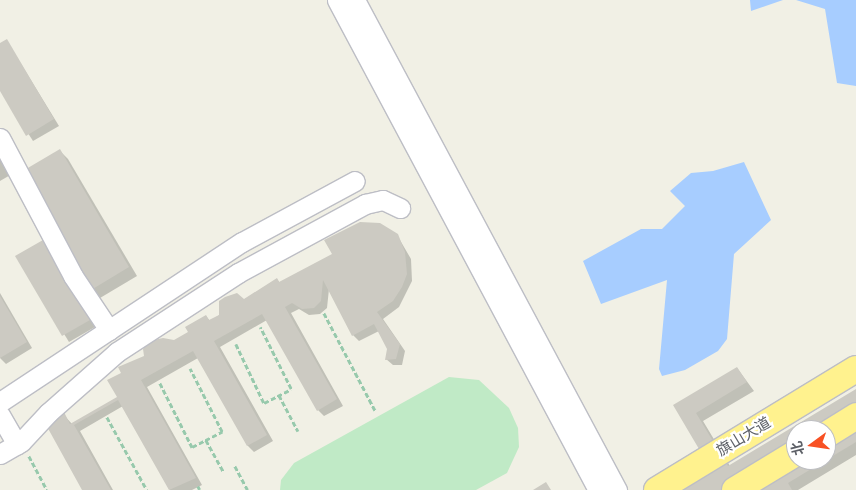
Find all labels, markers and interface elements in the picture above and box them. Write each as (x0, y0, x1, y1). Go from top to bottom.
street label: 旗山大道 (714, 414, 774, 460)
north arrow (786, 420, 836, 470)
text: 北 (786, 439, 809, 458)

